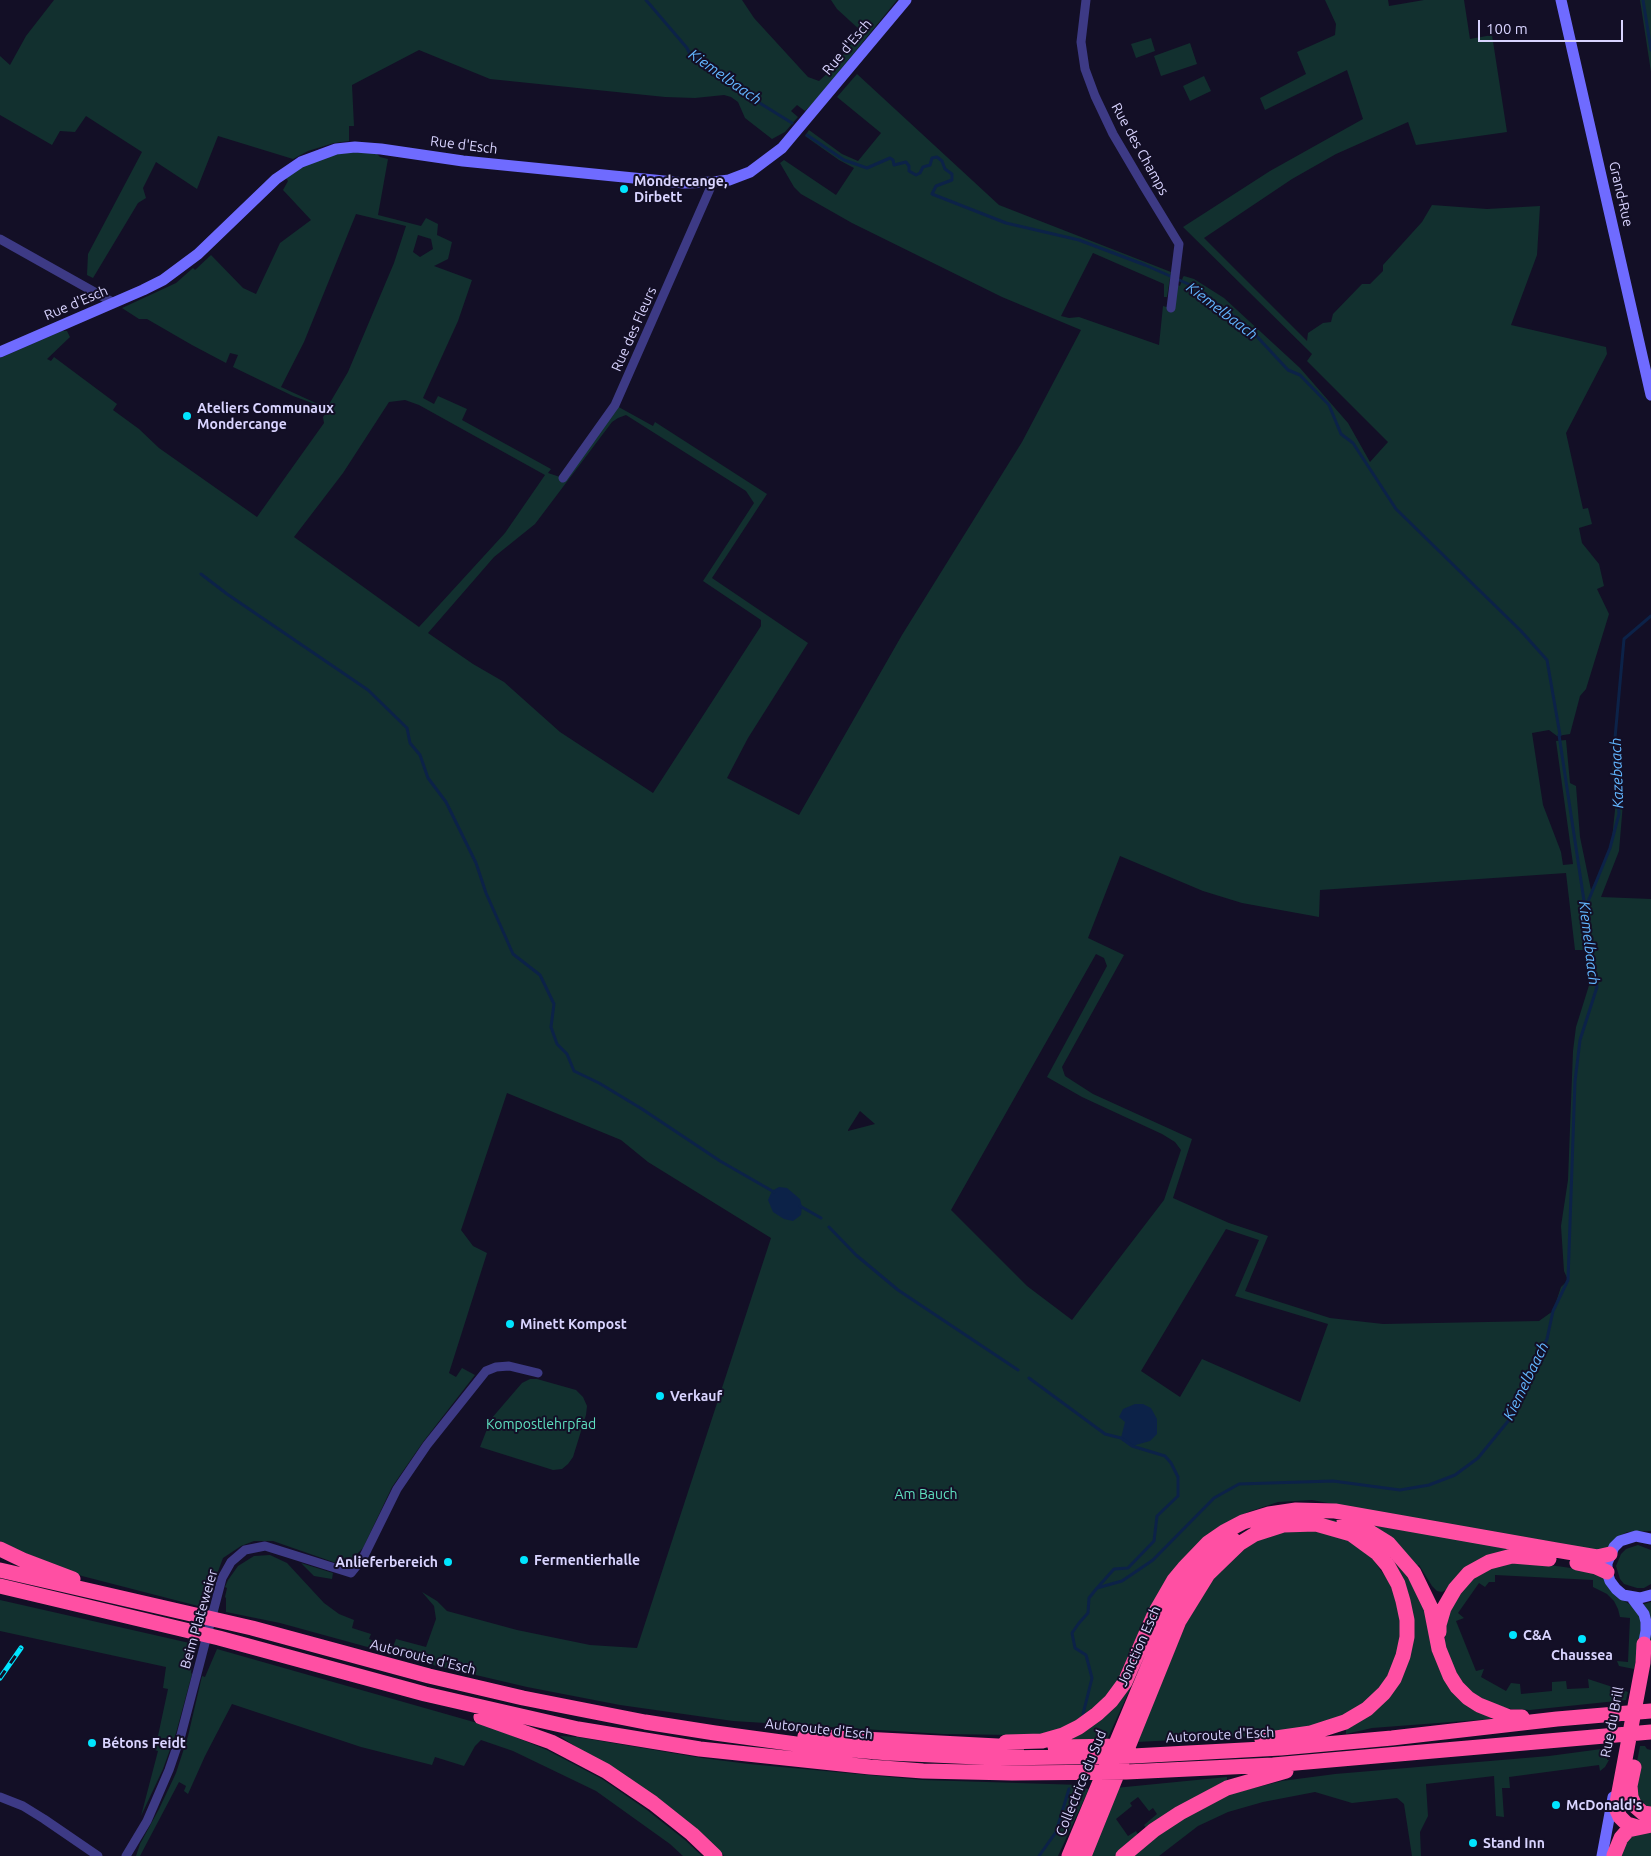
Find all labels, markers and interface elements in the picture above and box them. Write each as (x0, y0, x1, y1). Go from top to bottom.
scale bar (1481, 10, 1626, 42)
street label: Rue d'Esch (819, 16, 875, 78)
text: 100 m (1486, 20, 1528, 37)
water label: Kiemelbaach (685, 45, 765, 109)
street label: Rue des Champs (1108, 100, 1172, 198)
street label: Rue d'Esch (429, 133, 499, 157)
street label: Grand-Rue (1605, 160, 1637, 228)
place label: Mondercange, Dirbett (634, 173, 727, 206)
marker: Mondercange, Dirbett (618, 183, 630, 195)
water label: Kiemelbaach (1183, 278, 1261, 344)
street label: Rue d'Esch (42, 282, 110, 324)
street label: Rue des Fleurs (608, 284, 660, 374)
place label: Ateliers Communaux Mondercange (197, 400, 334, 432)
marker: Ateliers Communaux Mondercange (181, 410, 193, 422)
water label: Kazebaach (1607, 737, 1627, 809)
water label: Kiemelbaach (1575, 900, 1603, 986)
place label: Minett Kompost (520, 1316, 627, 1332)
marker: Minett Kompost (504, 1318, 516, 1330)
water label: Kiemelbaach (1499, 1339, 1553, 1423)
place label: Verkauf (670, 1388, 722, 1404)
marker: Verkauf (654, 1390, 666, 1402)
park label: Kompostlehrpfad (486, 1416, 596, 1432)
park label: Am Bauch (895, 1486, 957, 1502)
place label: Fermentierhalle (534, 1552, 640, 1568)
place label: Anlieferbereich (335, 1554, 438, 1570)
marker: Fermentierhalle (518, 1554, 530, 1566)
marker: Anlieferbereich (442, 1556, 454, 1568)
street label: Beim Plateweier (177, 1567, 221, 1671)
street label: Jonction Esch (1114, 1603, 1164, 1689)
place label: C&A (1523, 1627, 1551, 1643)
marker: C&A (1507, 1629, 1519, 1641)
marker: Chaussea (1576, 1633, 1588, 1645)
street label: Autoroute d'Esch (368, 1636, 478, 1678)
place label: Chaussea (1551, 1647, 1613, 1663)
street label: Rue du Brill (1597, 1685, 1627, 1759)
street label: Autoroute d'Esch (764, 1715, 874, 1743)
street label: Autoroute d'Esch (1165, 1724, 1275, 1746)
street label: Collectrice du Sud (1052, 1728, 1110, 1838)
place label: Bétons Feidt (102, 1735, 186, 1751)
marker: Bétons Feidt (86, 1737, 98, 1749)
place label: McDonald's (1566, 1797, 1642, 1813)
marker: McDonald's (1550, 1799, 1562, 1811)
place label: Stand Inn (1483, 1835, 1545, 1851)
marker: Stand Inn (1467, 1837, 1479, 1849)

